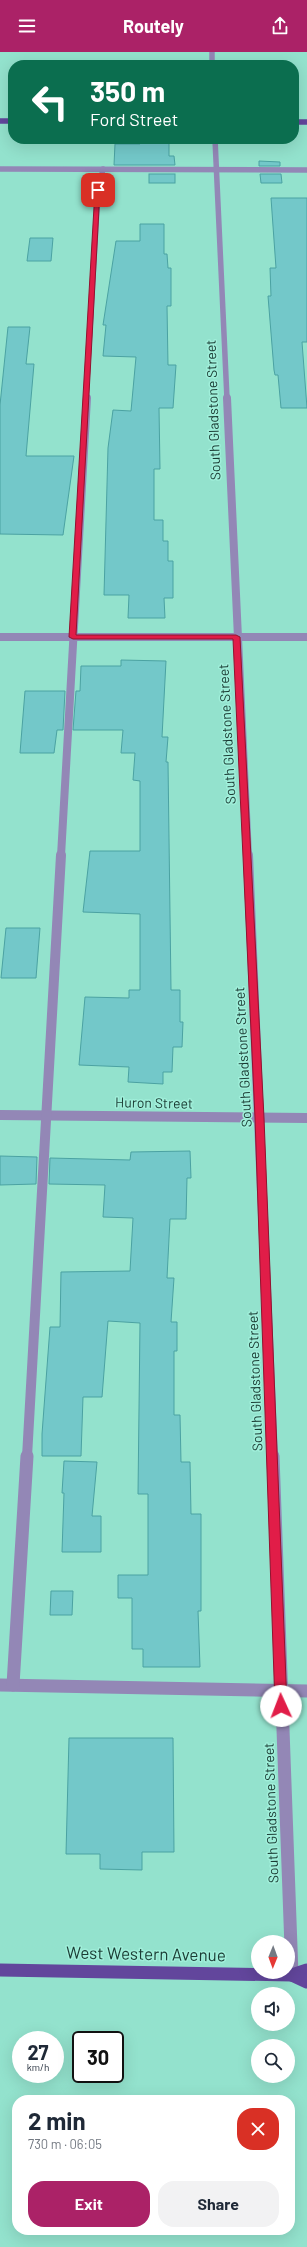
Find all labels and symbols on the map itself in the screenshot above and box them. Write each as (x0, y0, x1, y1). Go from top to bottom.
pin (81, 173, 115, 207)
street label: South Gladstone Street (202, 339, 223, 481)
street label: South Gladstone Street (214, 663, 239, 805)
street label: South Gladstone Street (230, 986, 255, 1128)
street label: Huron Street (115, 1093, 193, 1112)
street label: South Gladstone Street (244, 1310, 265, 1452)
position arrow (260, 1685, 302, 1727)
street label: South Gladstone Street (260, 1742, 281, 1884)
north arrow (251, 1935, 295, 1979)
street label: West Western Avenue (66, 1942, 226, 1964)
speed limit sign: 30 (72, 2031, 124, 2083)

